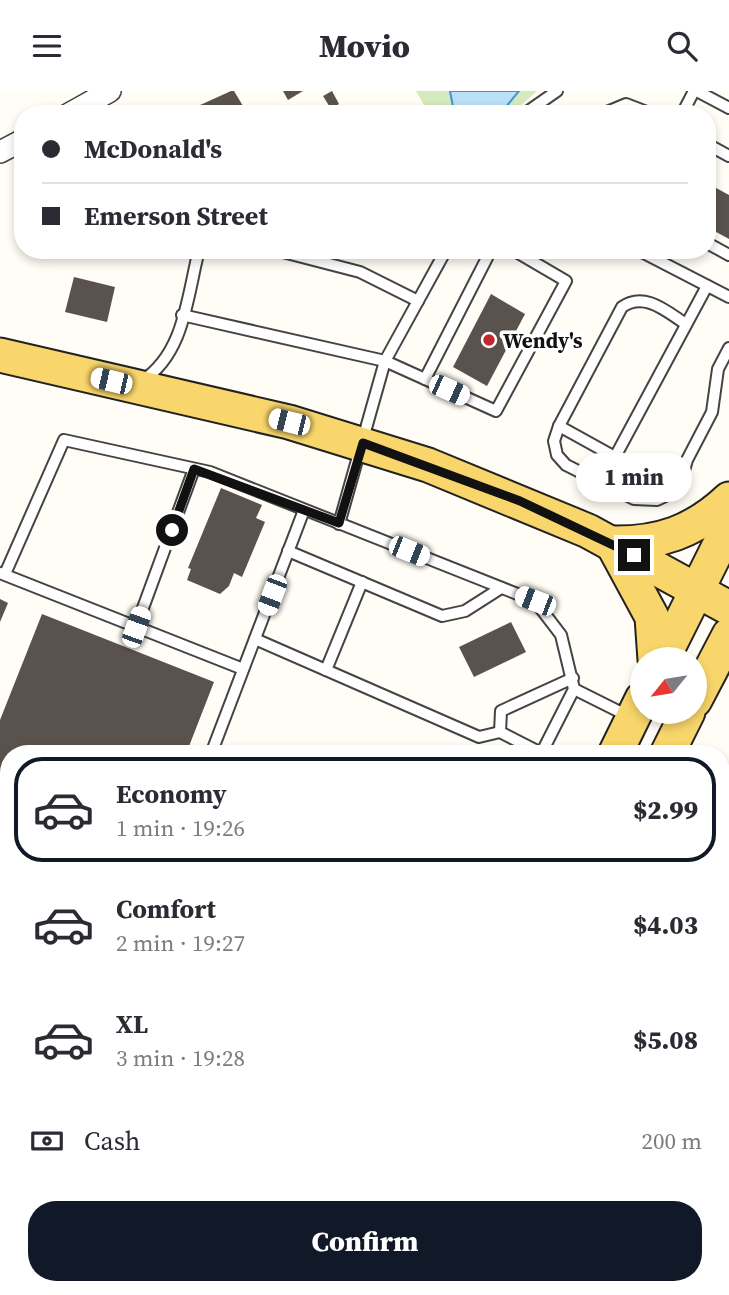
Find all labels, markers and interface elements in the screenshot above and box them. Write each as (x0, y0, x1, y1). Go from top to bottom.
text: Movio (319, 24, 410, 68)
icon: menu (28, 27, 66, 65)
icon: search (663, 27, 701, 65)
text: McDonald's (84, 131, 222, 167)
text: Emerson Street (84, 198, 268, 234)
place label: Wendy's (503, 326, 583, 355)
marker: Wendy's (481, 332, 497, 348)
car (89, 366, 134, 396)
car (426, 372, 473, 408)
car (267, 407, 312, 437)
callout: 1 min (576, 454, 692, 503)
text: 1 min (604, 461, 664, 493)
route start (156, 514, 188, 546)
car (386, 533, 433, 569)
route end (618, 539, 650, 571)
car (255, 572, 290, 618)
car (512, 584, 559, 618)
car (119, 604, 154, 650)
north arrow (630, 647, 707, 725)
map controls (630, 647, 707, 724)
text: Economy (116, 776, 227, 812)
icon: car (32, 778, 95, 841)
text: $2.99 (633, 792, 698, 828)
text: 1 min · 19:26 (116, 812, 245, 844)
text: Comfort (116, 891, 216, 927)
icon: car (32, 893, 95, 956)
text: $4.03 (633, 907, 698, 943)
text: 2 min · 19:27 (116, 927, 245, 959)
text: XL (116, 1006, 148, 1042)
icon: car (32, 1008, 95, 1071)
text: $5.08 (633, 1022, 698, 1058)
text: 3 min · 19:28 (116, 1042, 245, 1074)
icon: cash (28, 1122, 66, 1160)
text: Cash (84, 1123, 140, 1159)
text: 200 m (641, 1125, 702, 1157)
button: Confirm (28, 1201, 702, 1281)

